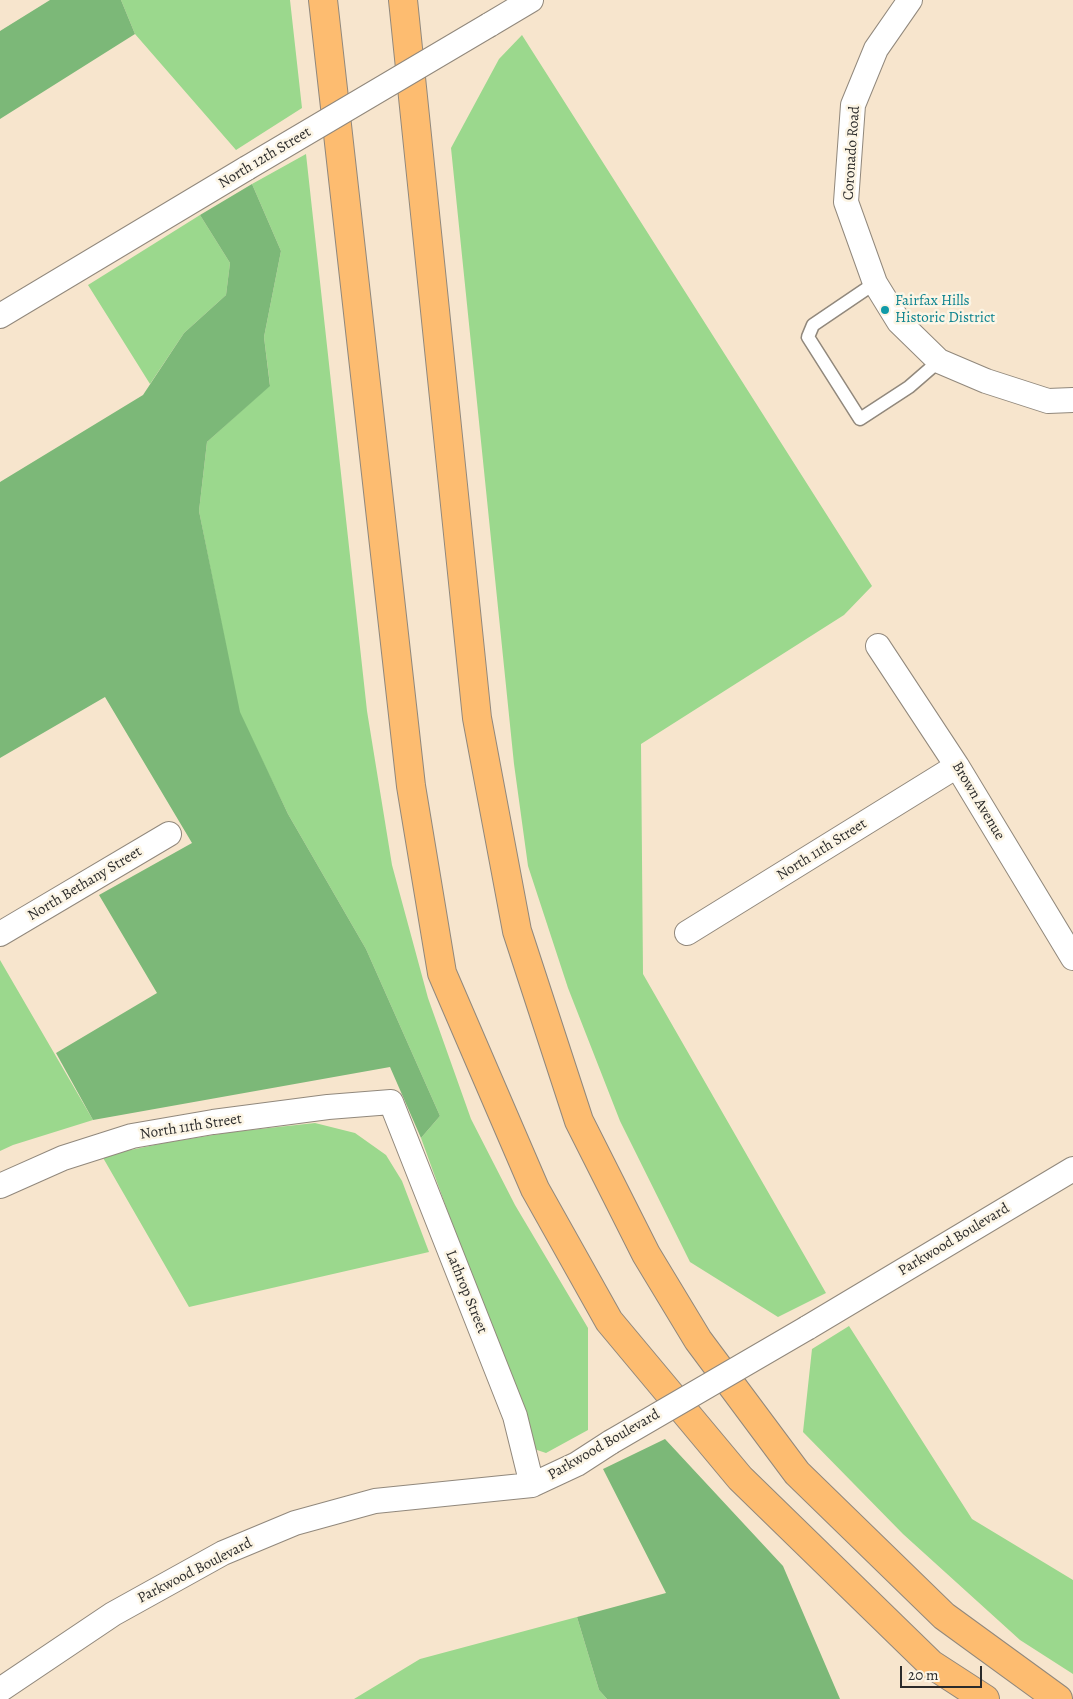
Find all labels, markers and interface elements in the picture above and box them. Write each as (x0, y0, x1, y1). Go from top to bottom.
street label: Coronado Road (840, 105, 864, 201)
street label: North 12th Street (215, 123, 315, 193)
place label: Fairfax Hills Historic District (895, 292, 995, 327)
marker: Fairfax Hills Historic District (879, 304, 891, 316)
street label: Brown Avenue (948, 759, 1008, 843)
street label: North 11th Street (774, 815, 870, 885)
street label: North Bethany Street (25, 843, 145, 925)
street label: North 11th Street (139, 1110, 243, 1144)
street label: Parkwood Boulevard (895, 1200, 1013, 1280)
street label: Lathrop Street (441, 1248, 491, 1336)
street label: Parkwood Boulevard (545, 1406, 663, 1484)
street label: Parkwood Boulevard (135, 1534, 255, 1608)
scale bar (903, 1656, 986, 1688)
text: 20 m (908, 1665, 939, 1685)

